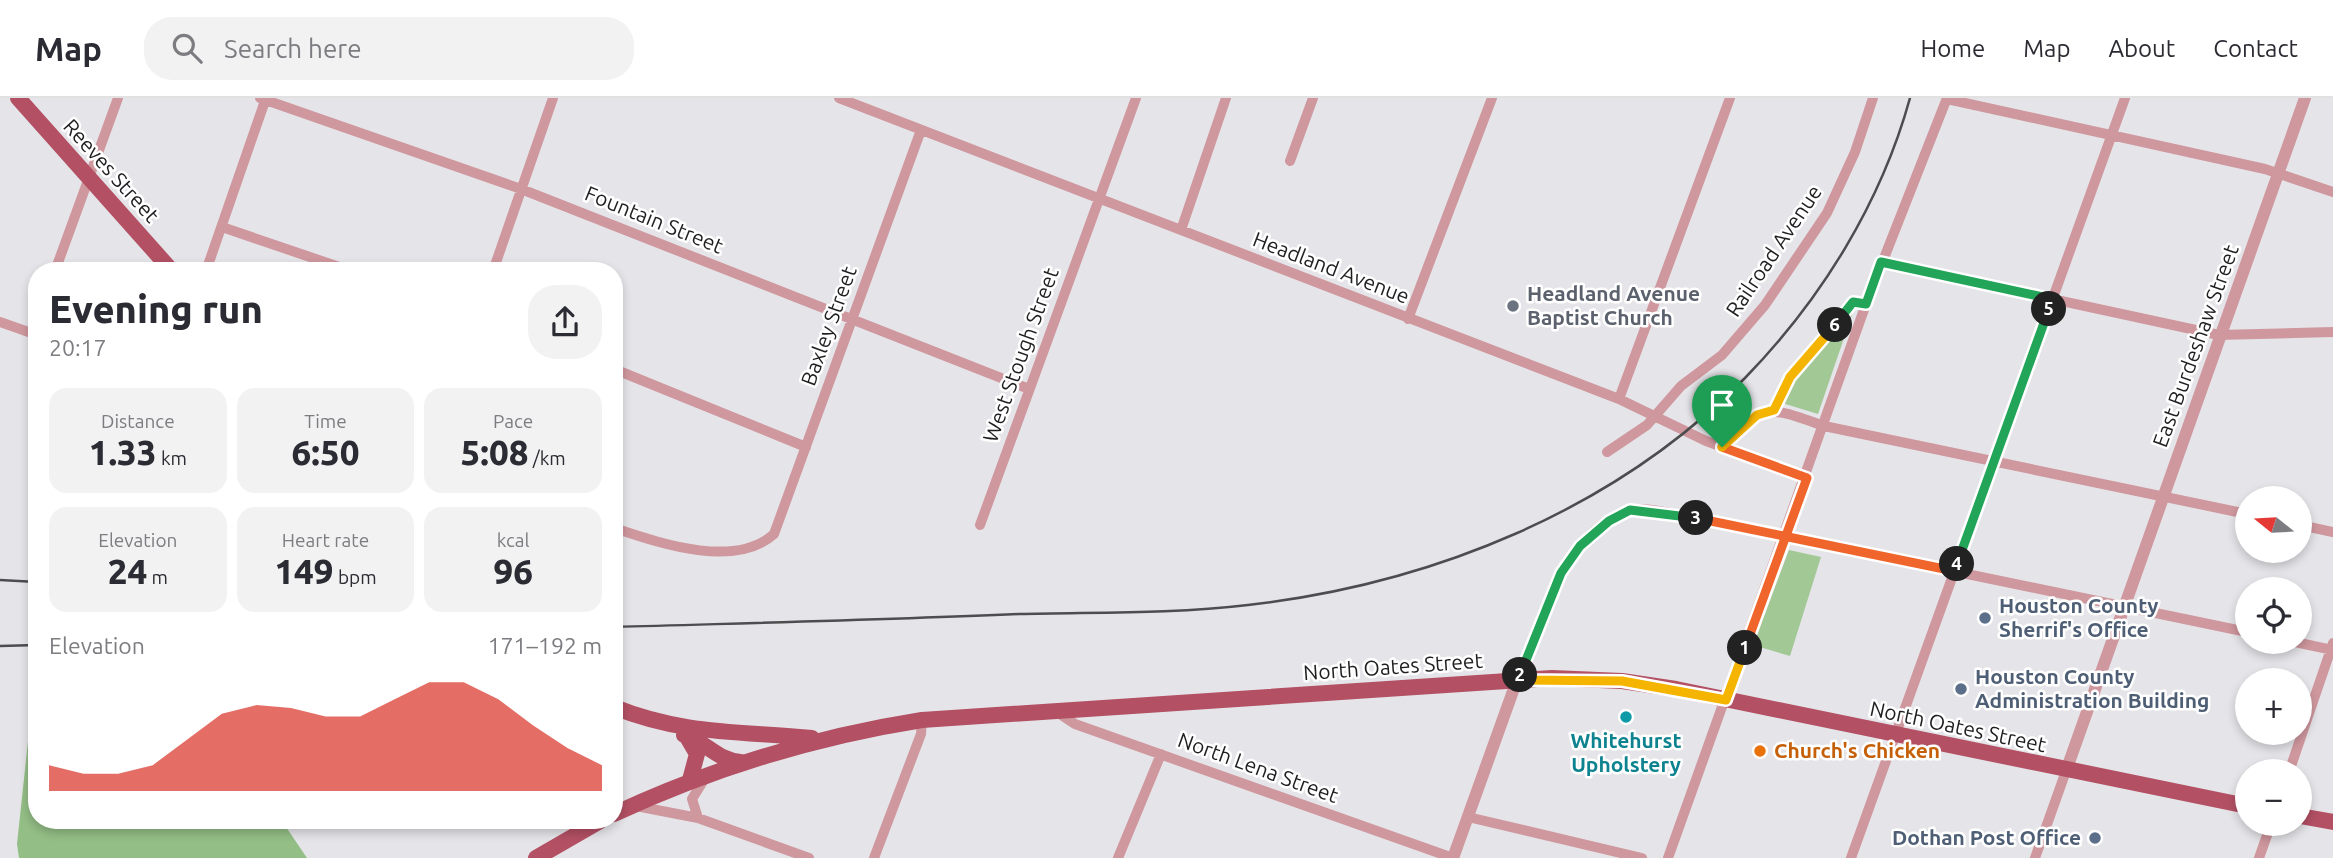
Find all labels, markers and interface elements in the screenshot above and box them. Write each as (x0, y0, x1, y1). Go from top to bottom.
search box (144, 17, 634, 80)
icon: search (168, 29, 206, 67)
text: Map (35, 30, 102, 67)
text: Search here (224, 34, 362, 63)
text: Home (1920, 35, 1985, 62)
text: Map (2023, 35, 2070, 62)
text: About (2108, 35, 2175, 62)
text: Contact (2213, 35, 2298, 62)
street label: Reeves Street (59, 114, 164, 227)
street label: Fountain Street (582, 180, 727, 258)
street label: Railroad Avenue (1720, 180, 1826, 321)
street label: Headland Avenue (1250, 226, 1413, 308)
street label: East Burdeshaw Street (2147, 241, 2243, 450)
street label: Baxley Street (795, 263, 861, 389)
street label: West Stough Street (977, 264, 1063, 445)
place label: Headland Avenue Baptist Church (1527, 281, 1700, 329)
button: share (528, 285, 602, 359)
text: Evening run (49, 288, 263, 330)
pin: 5 (2032, 292, 2066, 326)
text: 5 (2043, 297, 2054, 319)
marker: Headland Avenue Baptist Church (1505, 298, 1521, 314)
pin: 6 (1818, 308, 1853, 342)
text: 6 (1829, 313, 1840, 335)
text: 20:17 (49, 335, 107, 360)
pin (1692, 375, 1752, 447)
icon: arrive (1703, 386, 1741, 424)
text: Distance (101, 410, 175, 432)
text: Time (304, 410, 347, 432)
text: Pace (493, 410, 533, 432)
text: 1.33 (89, 432, 157, 472)
text: 6:50 (292, 432, 359, 472)
text: 5:08 (461, 432, 528, 472)
text: km (157, 447, 187, 469)
text: /km (528, 447, 566, 469)
north arrow (2235, 486, 2312, 564)
map controls (2235, 486, 2312, 836)
pin: 3 (1678, 500, 1714, 536)
text: 3 (1690, 506, 1701, 528)
text: Elevation (98, 529, 177, 551)
text: Heart rate (282, 529, 369, 551)
text: kcal (497, 529, 530, 551)
pin: 4 (1940, 546, 1974, 582)
text: 24 (108, 551, 147, 591)
text: 149 (274, 551, 334, 591)
text: 96 (493, 551, 533, 591)
text: 4 (1951, 552, 1962, 574)
text: m (147, 566, 168, 588)
text: bpm (334, 566, 377, 588)
button: locate (2235, 577, 2312, 654)
place label: Houston County Sherrif's Office (1999, 593, 2159, 641)
marker: Houston County Sherrif's Office (1977, 610, 1993, 626)
pin: 1 (1728, 630, 1762, 666)
text: Elevation (49, 633, 145, 658)
text: 171–192 m (488, 633, 602, 658)
text: 1 (1739, 636, 1750, 658)
street label: North Oates Street (1302, 648, 1483, 684)
pin: 2 (1502, 658, 1538, 692)
text: 2 (1514, 663, 1525, 685)
place label: Houston County Administration Building (1975, 664, 2209, 712)
button: + (2235, 668, 2312, 745)
marker: Houston County Administration Building (1953, 681, 1969, 697)
street label: North Oates Street (1868, 696, 2049, 756)
marker: Whitehurst Upholstery (1618, 709, 1634, 725)
street label: North Lena Street (1175, 727, 1342, 807)
place label: Whitehurst Upholstery (1571, 728, 1681, 776)
place label: Church's Chicken (1774, 738, 1940, 762)
marker: Church's Chicken (1752, 743, 1768, 759)
button: − (2235, 759, 2312, 836)
place label: Dothan Post Office (1892, 825, 2081, 849)
marker: Dothan Post Office (2087, 830, 2103, 846)

